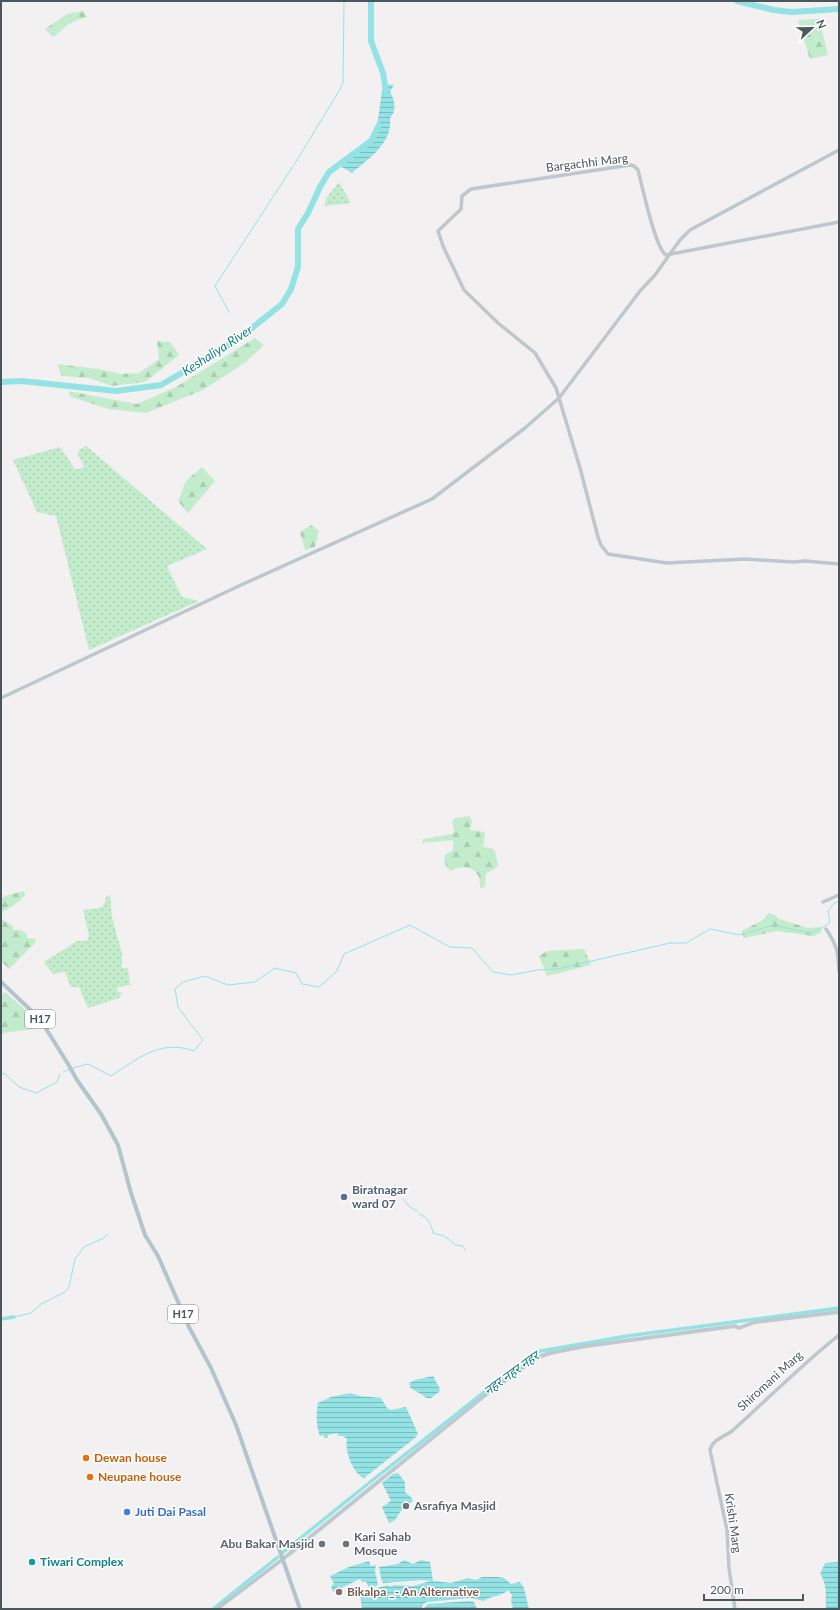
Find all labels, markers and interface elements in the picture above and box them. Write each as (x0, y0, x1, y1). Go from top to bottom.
north arrow (792, 8, 832, 48)
text: N (814, 18, 829, 30)
street label: Bargachhi Marg (545, 150, 629, 175)
water label: Keshaliya River (179, 321, 256, 379)
road number: H17 (25, 1010, 55, 1028)
place label: Biratnagar ward 07 (352, 1182, 408, 1211)
marker: Biratnagar ward 07 (339, 1192, 349, 1202)
road number: H17 (168, 1305, 198, 1323)
water label: नहर नहर नहर (480, 1346, 544, 1398)
street label: Shiromani Marg (734, 1347, 805, 1414)
place label: Dewan house (94, 1450, 167, 1465)
marker: Dewan house (81, 1453, 91, 1463)
place label: Neupane house (98, 1469, 182, 1484)
marker: Neupane house (85, 1472, 95, 1482)
street label: Krishi Marg (722, 1492, 745, 1554)
place label: Asrafiya Masjid (413, 1498, 496, 1513)
marker: Asrafiya Masjid (401, 1501, 411, 1511)
place label: Juti Dai Pasal (135, 1504, 206, 1519)
marker: Juti Dai Pasal (122, 1507, 132, 1517)
place label: Kari Sahab Mosque (354, 1529, 411, 1558)
place label: Abu Bakar Masjid (219, 1536, 314, 1551)
marker: Abu Bakar Masjid (317, 1539, 327, 1549)
marker: Kari Sahab Mosque (341, 1539, 351, 1549)
place label: Tiwari Complex (40, 1554, 124, 1569)
marker: Tiwari Complex (27, 1557, 37, 1567)
scale bar (704, 1576, 803, 1602)
text: 200 m (710, 1582, 744, 1597)
place label: Bikalpa _- An Alternative (347, 1584, 480, 1599)
marker: Bikalpa _- An Alternative (334, 1587, 344, 1597)

